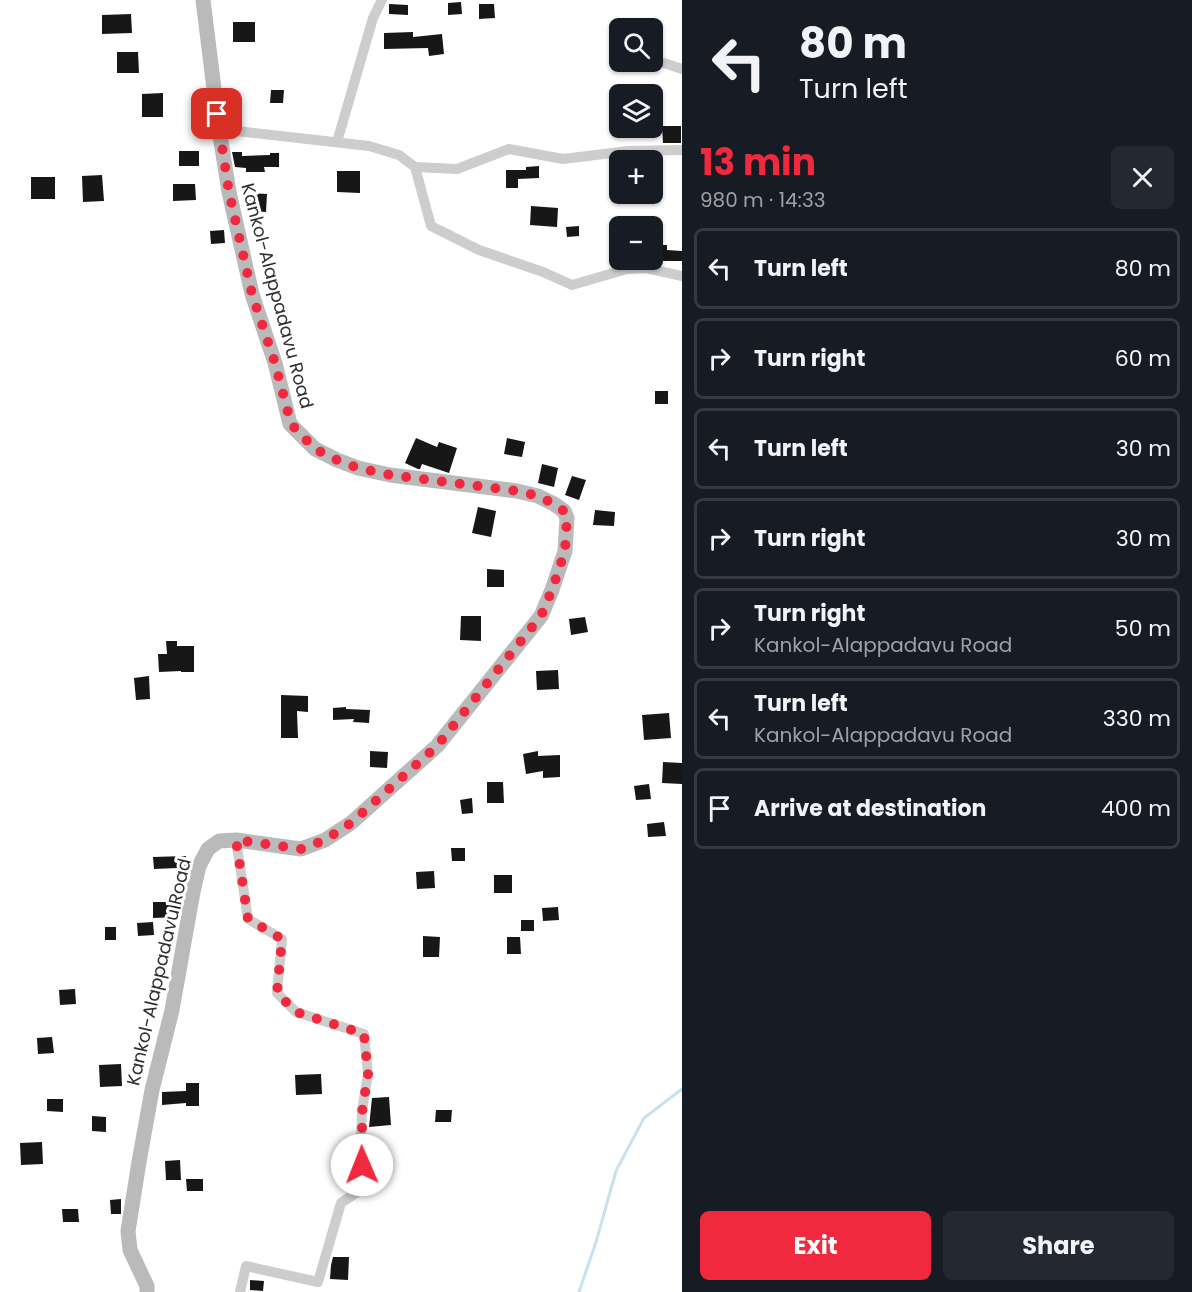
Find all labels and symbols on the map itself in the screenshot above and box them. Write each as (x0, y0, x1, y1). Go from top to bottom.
pin (191, 88, 242, 139)
street label: Kankol-Alappadavu Road (235, 180, 320, 411)
street label: Kankol-Alappadavu Road (120, 856, 197, 1088)
position arrow (330, 1133, 394, 1197)

